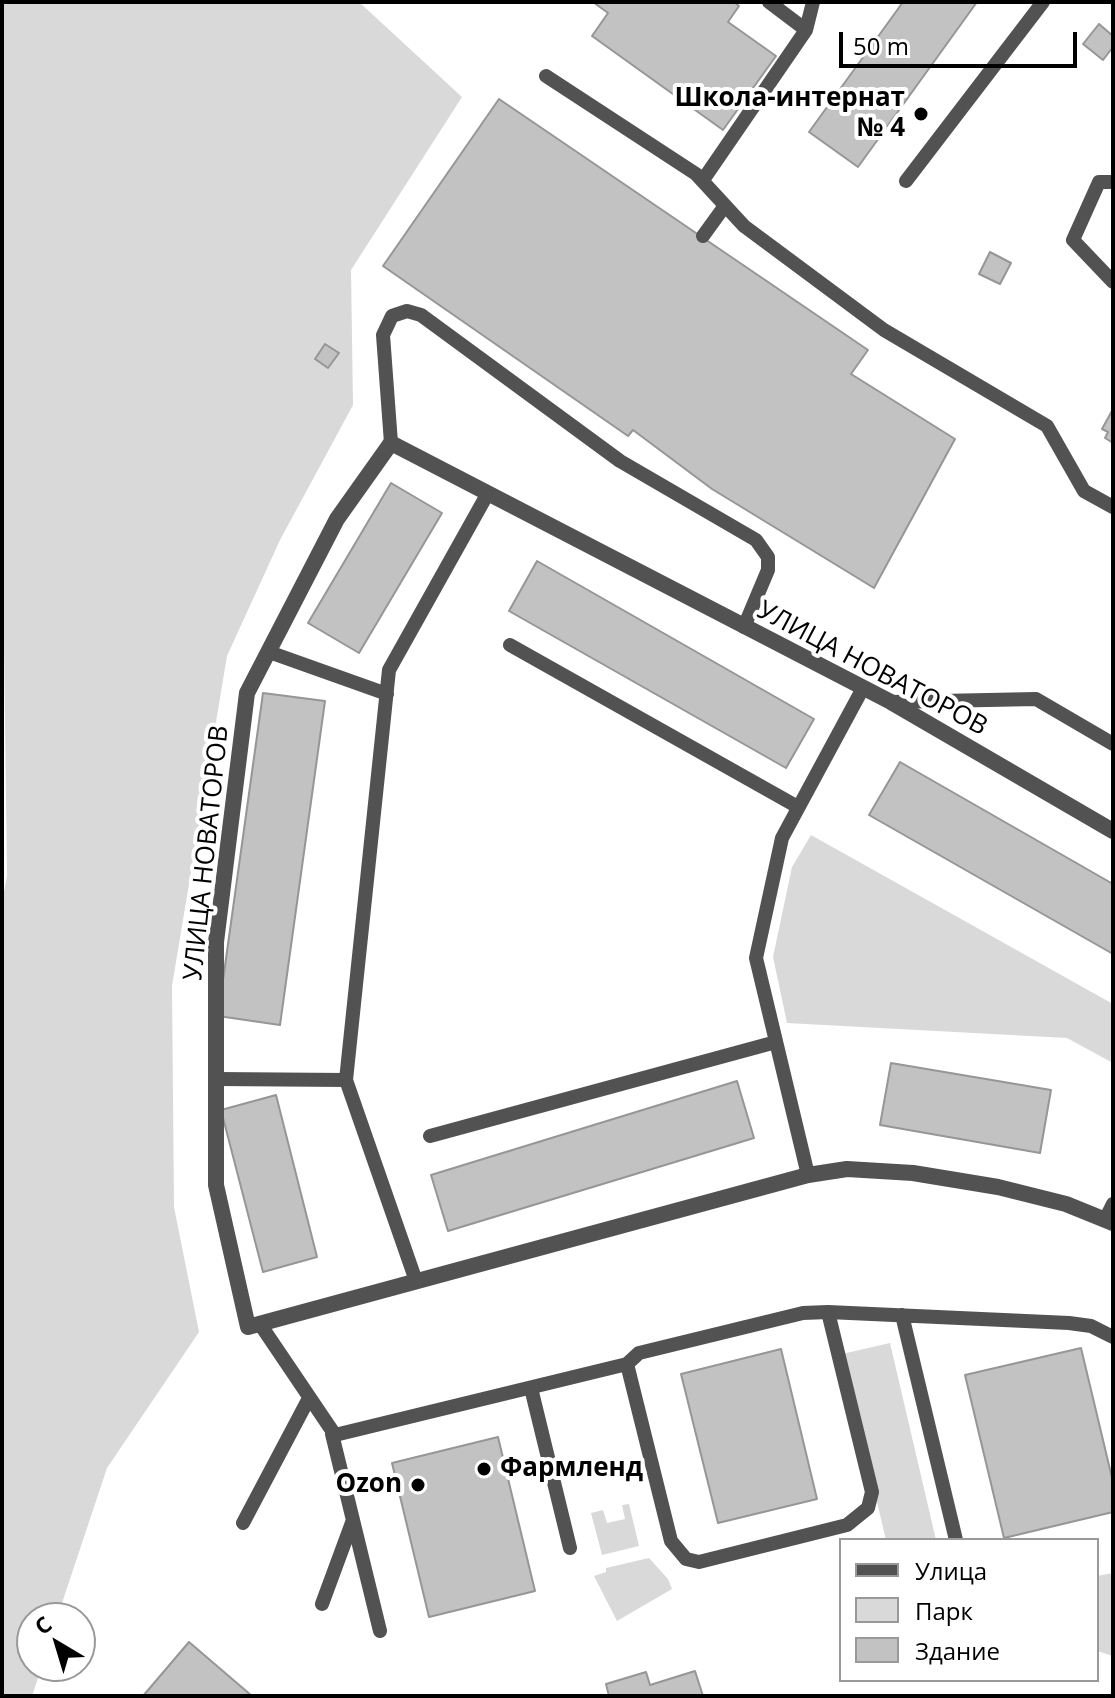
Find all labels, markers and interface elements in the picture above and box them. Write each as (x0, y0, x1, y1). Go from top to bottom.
scale bar (843, 16, 1081, 66)
text: 50 m (853, 29, 909, 62)
place label: Школа-интернат № 4 (674, 83, 905, 144)
marker: Школа-интернат № 4 (912, 105, 930, 123)
street label: УЛИЦА НОВАТОРОВ (752, 595, 992, 743)
street label: УЛИЦА НОВАТОРОВ (178, 724, 236, 982)
place label: Фармленд (500, 1453, 643, 1485)
marker: Фармленд (475, 1460, 493, 1478)
place label: Ozon (335, 1469, 402, 1501)
marker: Ozon (409, 1476, 427, 1494)
legend (839, 1538, 1099, 1682)
text: Улица (915, 1554, 987, 1587)
text: Парк (915, 1594, 973, 1627)
north arrow (16, 1602, 96, 1682)
text: С (28, 1609, 57, 1641)
text: Здание (915, 1634, 1000, 1667)

